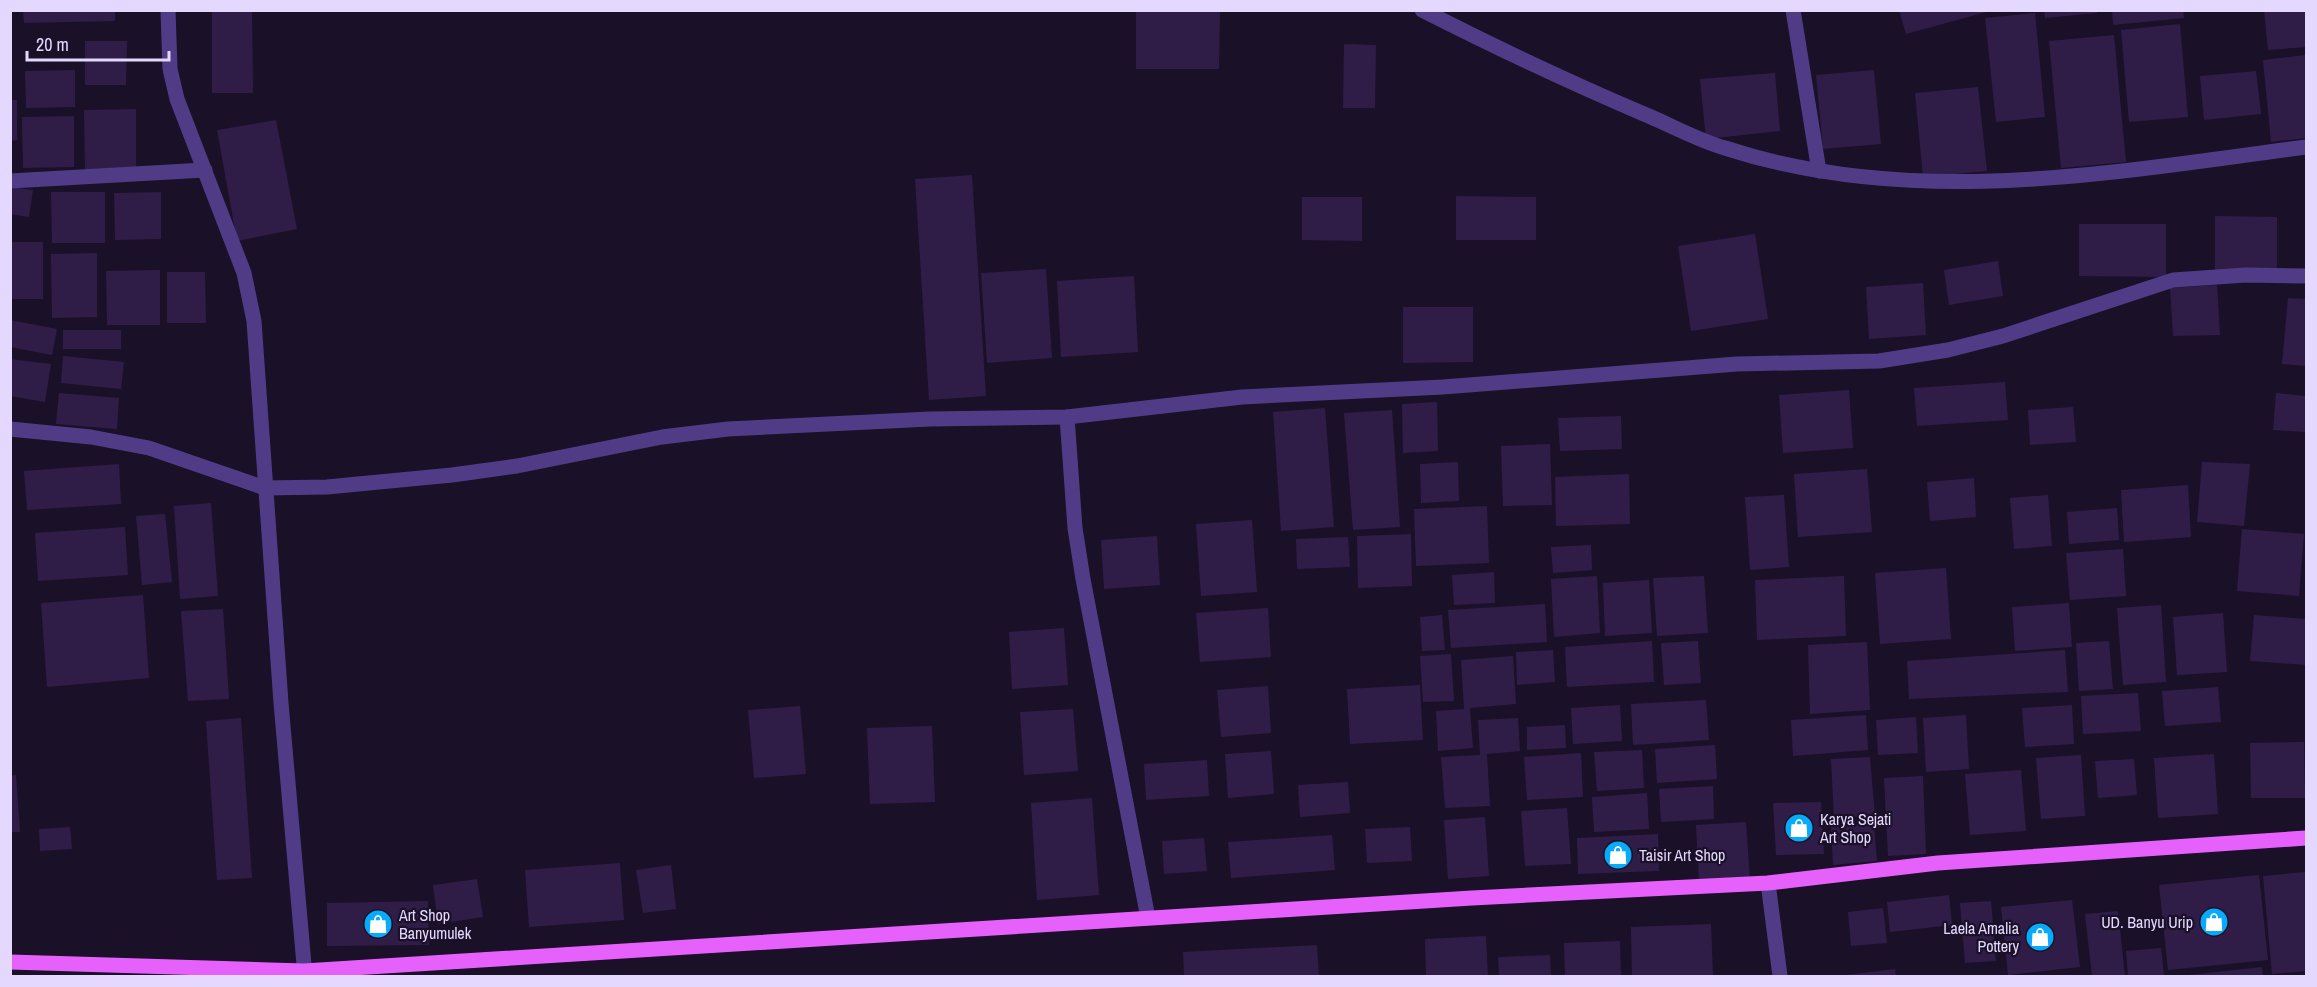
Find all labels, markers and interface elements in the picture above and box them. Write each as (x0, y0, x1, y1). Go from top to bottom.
scale bar (27, 24, 170, 62)
text: 20 m (36, 32, 69, 57)
place label: Karya Sejati Art Shop (1819, 808, 1891, 848)
shop icon: Karya Sejati Art Shop (1783, 812, 1815, 844)
shop icon: Taisir Art Shop (1602, 839, 1634, 871)
place label: Taisir Art Shop (1639, 844, 1725, 866)
place label: Art Shop Banyumulek (398, 904, 472, 944)
shop icon: UD. Banyu Urip (2198, 906, 2230, 938)
shop icon: Art Shop Banyumulek (362, 908, 394, 940)
place label: UD. Banyu Urip (2101, 911, 2193, 933)
place label: Laela Amalia Pottery (1943, 917, 2020, 957)
shop icon: Laela Amalia Pottery (2024, 921, 2056, 953)

